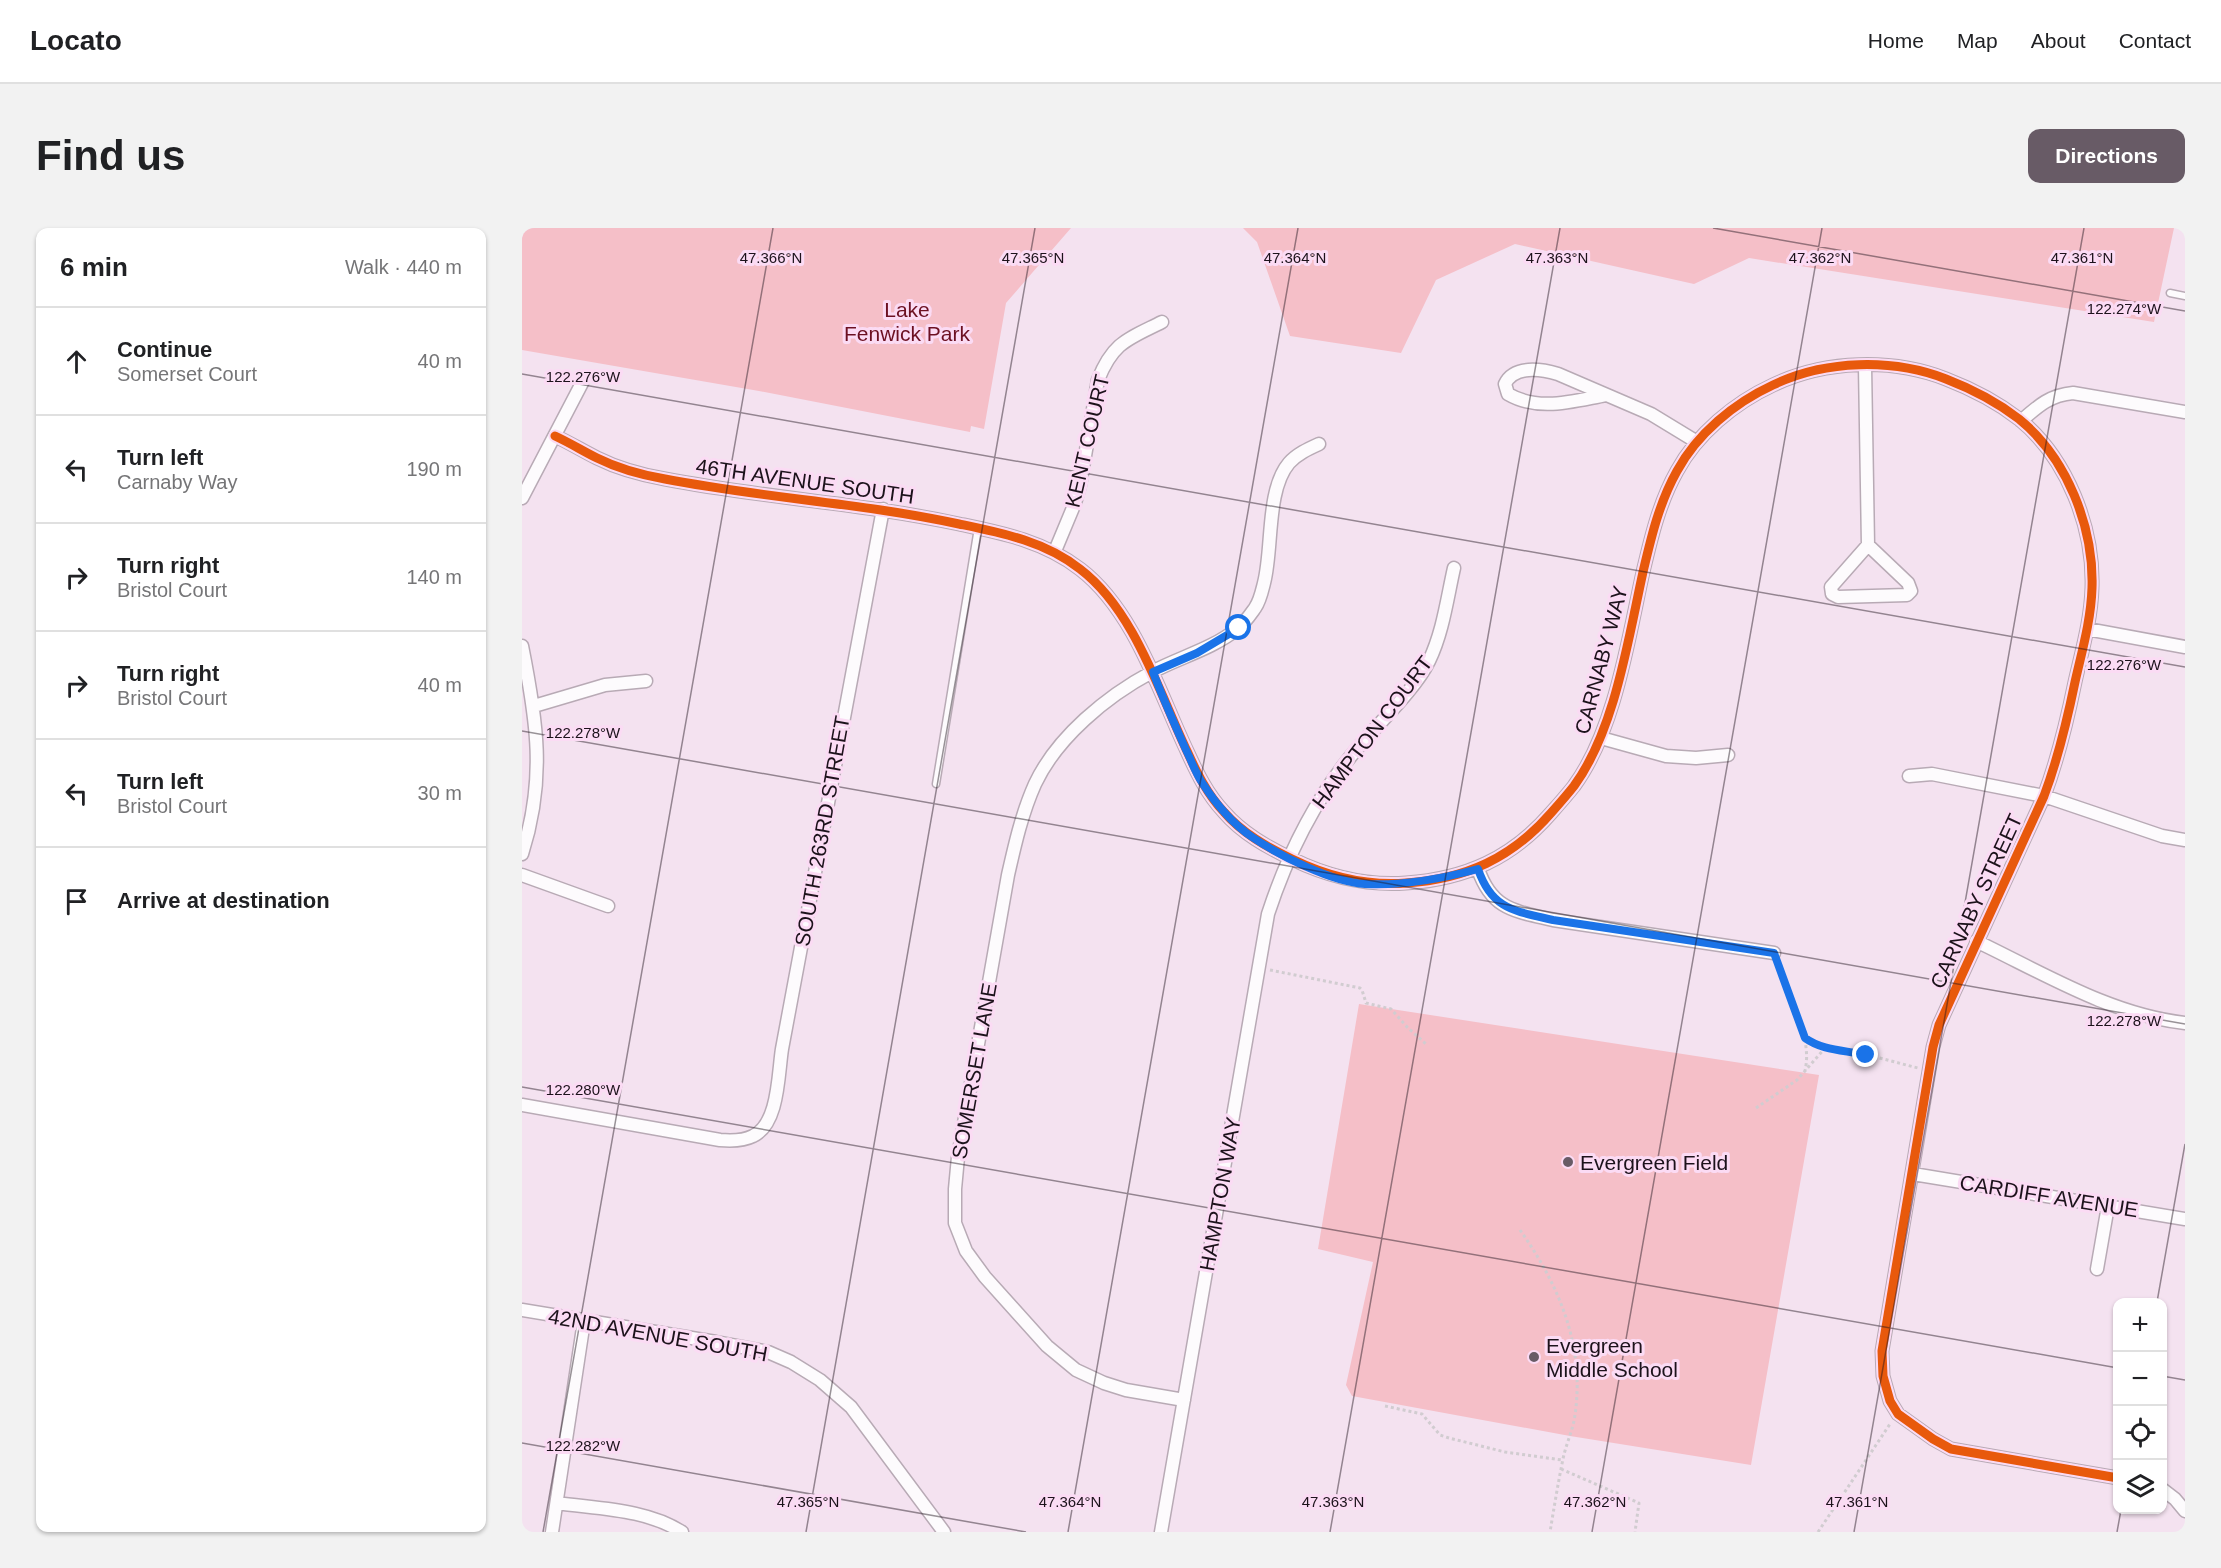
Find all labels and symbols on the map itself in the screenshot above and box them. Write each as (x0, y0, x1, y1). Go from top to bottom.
text: 47.366°N (740, 249, 802, 266)
text: 47.365°N (1002, 249, 1064, 266)
text: 47.364°N (1264, 249, 1326, 266)
text: 47.363°N (1526, 249, 1588, 266)
text: 47.362°N (1789, 249, 1851, 266)
text: 47.361°N (2051, 249, 2113, 266)
park label: Lake Fenwick Park (844, 298, 971, 345)
text: 122.274°W (2087, 300, 2162, 317)
text: 122.276°W (546, 368, 621, 385)
street label: KENT COURT (1061, 372, 1114, 510)
street label: 46TH AVENUE SOUTH (694, 454, 916, 508)
street label: CARNABY WAY (1570, 583, 1632, 737)
route start (1225, 614, 1251, 640)
street label: HAMPTON COURT (1307, 651, 1437, 813)
text: 122.276°W (2087, 656, 2162, 673)
street label: SOUTH 263RD STREET (790, 714, 854, 948)
text: 122.278°W (546, 724, 621, 741)
street label: CARNABY STREET (1925, 810, 2027, 992)
street label: SOMERSET LANE (947, 981, 1001, 1161)
text: 122.278°W (2087, 1012, 2162, 1029)
route end (1852, 1041, 1878, 1067)
text: 122.280°W (546, 1081, 621, 1098)
street label: HAMPTON WAY (1195, 1115, 1245, 1273)
place label: Evergreen Field (1580, 1151, 1728, 1174)
marker: Evergreen Field (1561, 1155, 1575, 1169)
street label: CARDIFF AVENUE (1958, 1171, 2140, 1221)
street label: 42ND AVENUE SOUTH (546, 1304, 770, 1366)
place label: Evergreen Middle School (1546, 1334, 1678, 1381)
marker: Evergreen Middle School (1527, 1350, 1541, 1364)
text: 122.282°W (546, 1437, 621, 1454)
text: 47.365°N (777, 1493, 839, 1510)
text: 47.364°N (1039, 1493, 1101, 1510)
text: 47.363°N (1302, 1493, 1364, 1510)
text: 47.362°N (1564, 1493, 1626, 1510)
text: 47.361°N (1826, 1493, 1888, 1510)

